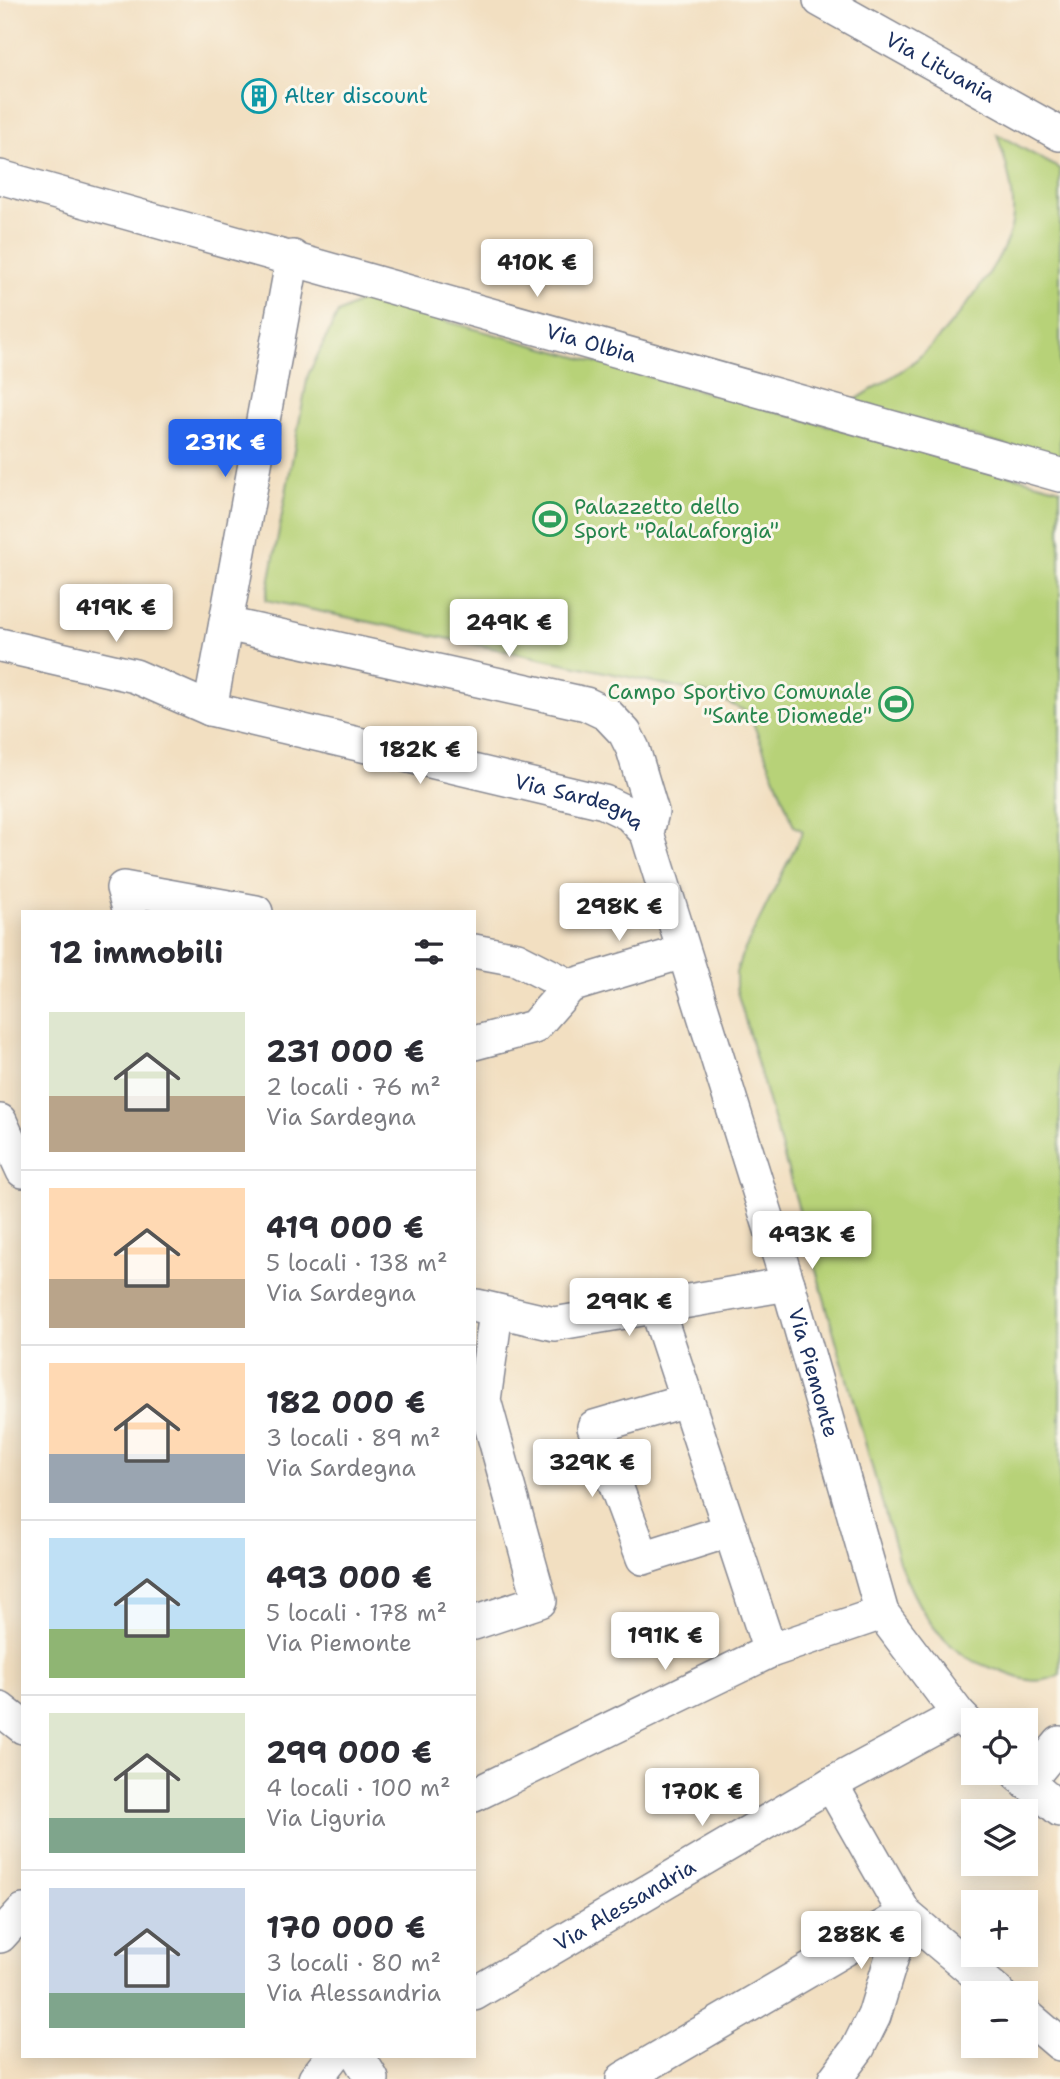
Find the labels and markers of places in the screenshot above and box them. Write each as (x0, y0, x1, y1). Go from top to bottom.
building icon: Alter discount (240, 77, 278, 115)
place label: Alter discount (284, 82, 428, 110)
pin: 410K € (480, 240, 594, 299)
pin: 231K € (168, 420, 282, 479)
place label: Palazzetto dello Sport "PalaLaforgia" (574, 493, 779, 545)
sports icon: Palazzetto dello Sport "PalaLaforgia" (531, 500, 569, 538)
pin: 419K € (59, 584, 173, 644)
pin: 249K € (452, 600, 566, 659)
place label: Campo Sportivo Comunale "Sante Diomede" (608, 678, 872, 730)
sports icon: Campo Sportivo Comunale "Sante Diomede" (877, 685, 915, 723)
pin: 182K € (363, 726, 477, 786)
pin: 298K € (562, 884, 676, 943)
pin: 493K € (755, 1212, 869, 1271)
pin: 299K € (572, 1278, 686, 1338)
pin: 329K € (535, 1440, 649, 1499)
pin: 191K € (608, 1612, 722, 1672)
pin: 170K € (645, 1769, 759, 1828)
pin: 288K € (804, 1912, 918, 1971)

